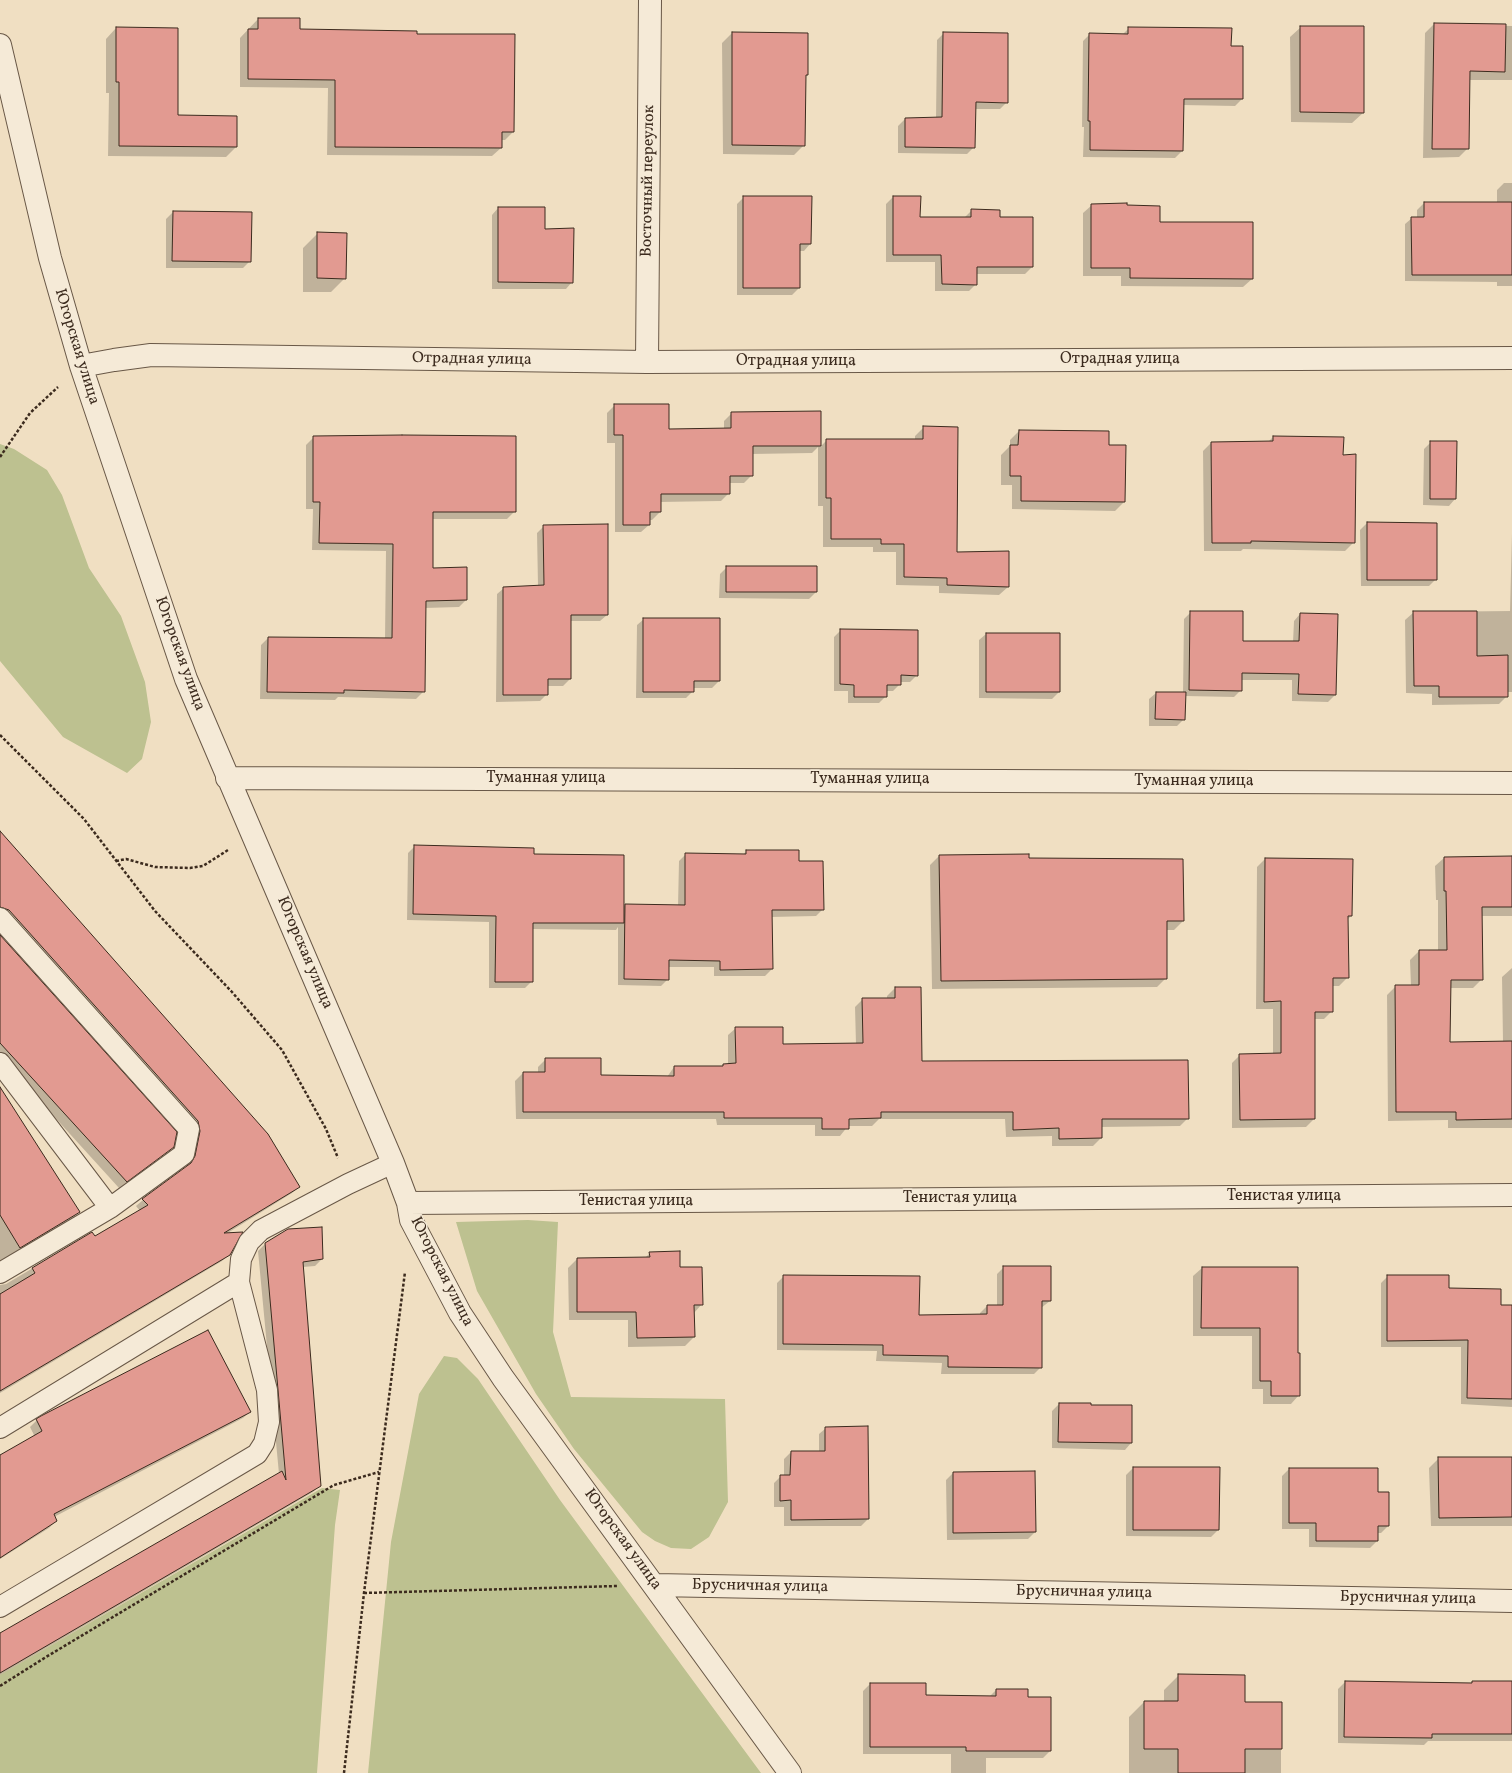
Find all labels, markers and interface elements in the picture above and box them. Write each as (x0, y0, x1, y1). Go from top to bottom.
street label: Восточный переулок (638, 105, 660, 257)
street label: Югорская улица (49, 287, 103, 407)
street label: Отрадная улица (412, 349, 532, 371)
street label: Отрадная улица (1060, 350, 1180, 370)
street label: Отрадная улица (736, 352, 856, 372)
street label: Югорская улица (149, 594, 209, 714)
street label: Туманная улица (486, 769, 606, 789)
street label: Туманная улица (810, 770, 930, 790)
street label: Туманная улица (1134, 772, 1254, 792)
street label: Югорская улица (272, 894, 336, 1012)
street label: Тенистая улица (1227, 1187, 1341, 1207)
street label: Тенистая улица (903, 1189, 1017, 1209)
street label: Тенистая улица (579, 1192, 693, 1212)
street label: Югорская улица (405, 1214, 477, 1330)
street label: Югорская улица (579, 1486, 665, 1594)
street label: Брусничная улица (692, 1576, 828, 1598)
street label: Брусничная улица (1016, 1582, 1152, 1604)
street label: Брусничная улица (1340, 1588, 1476, 1610)

